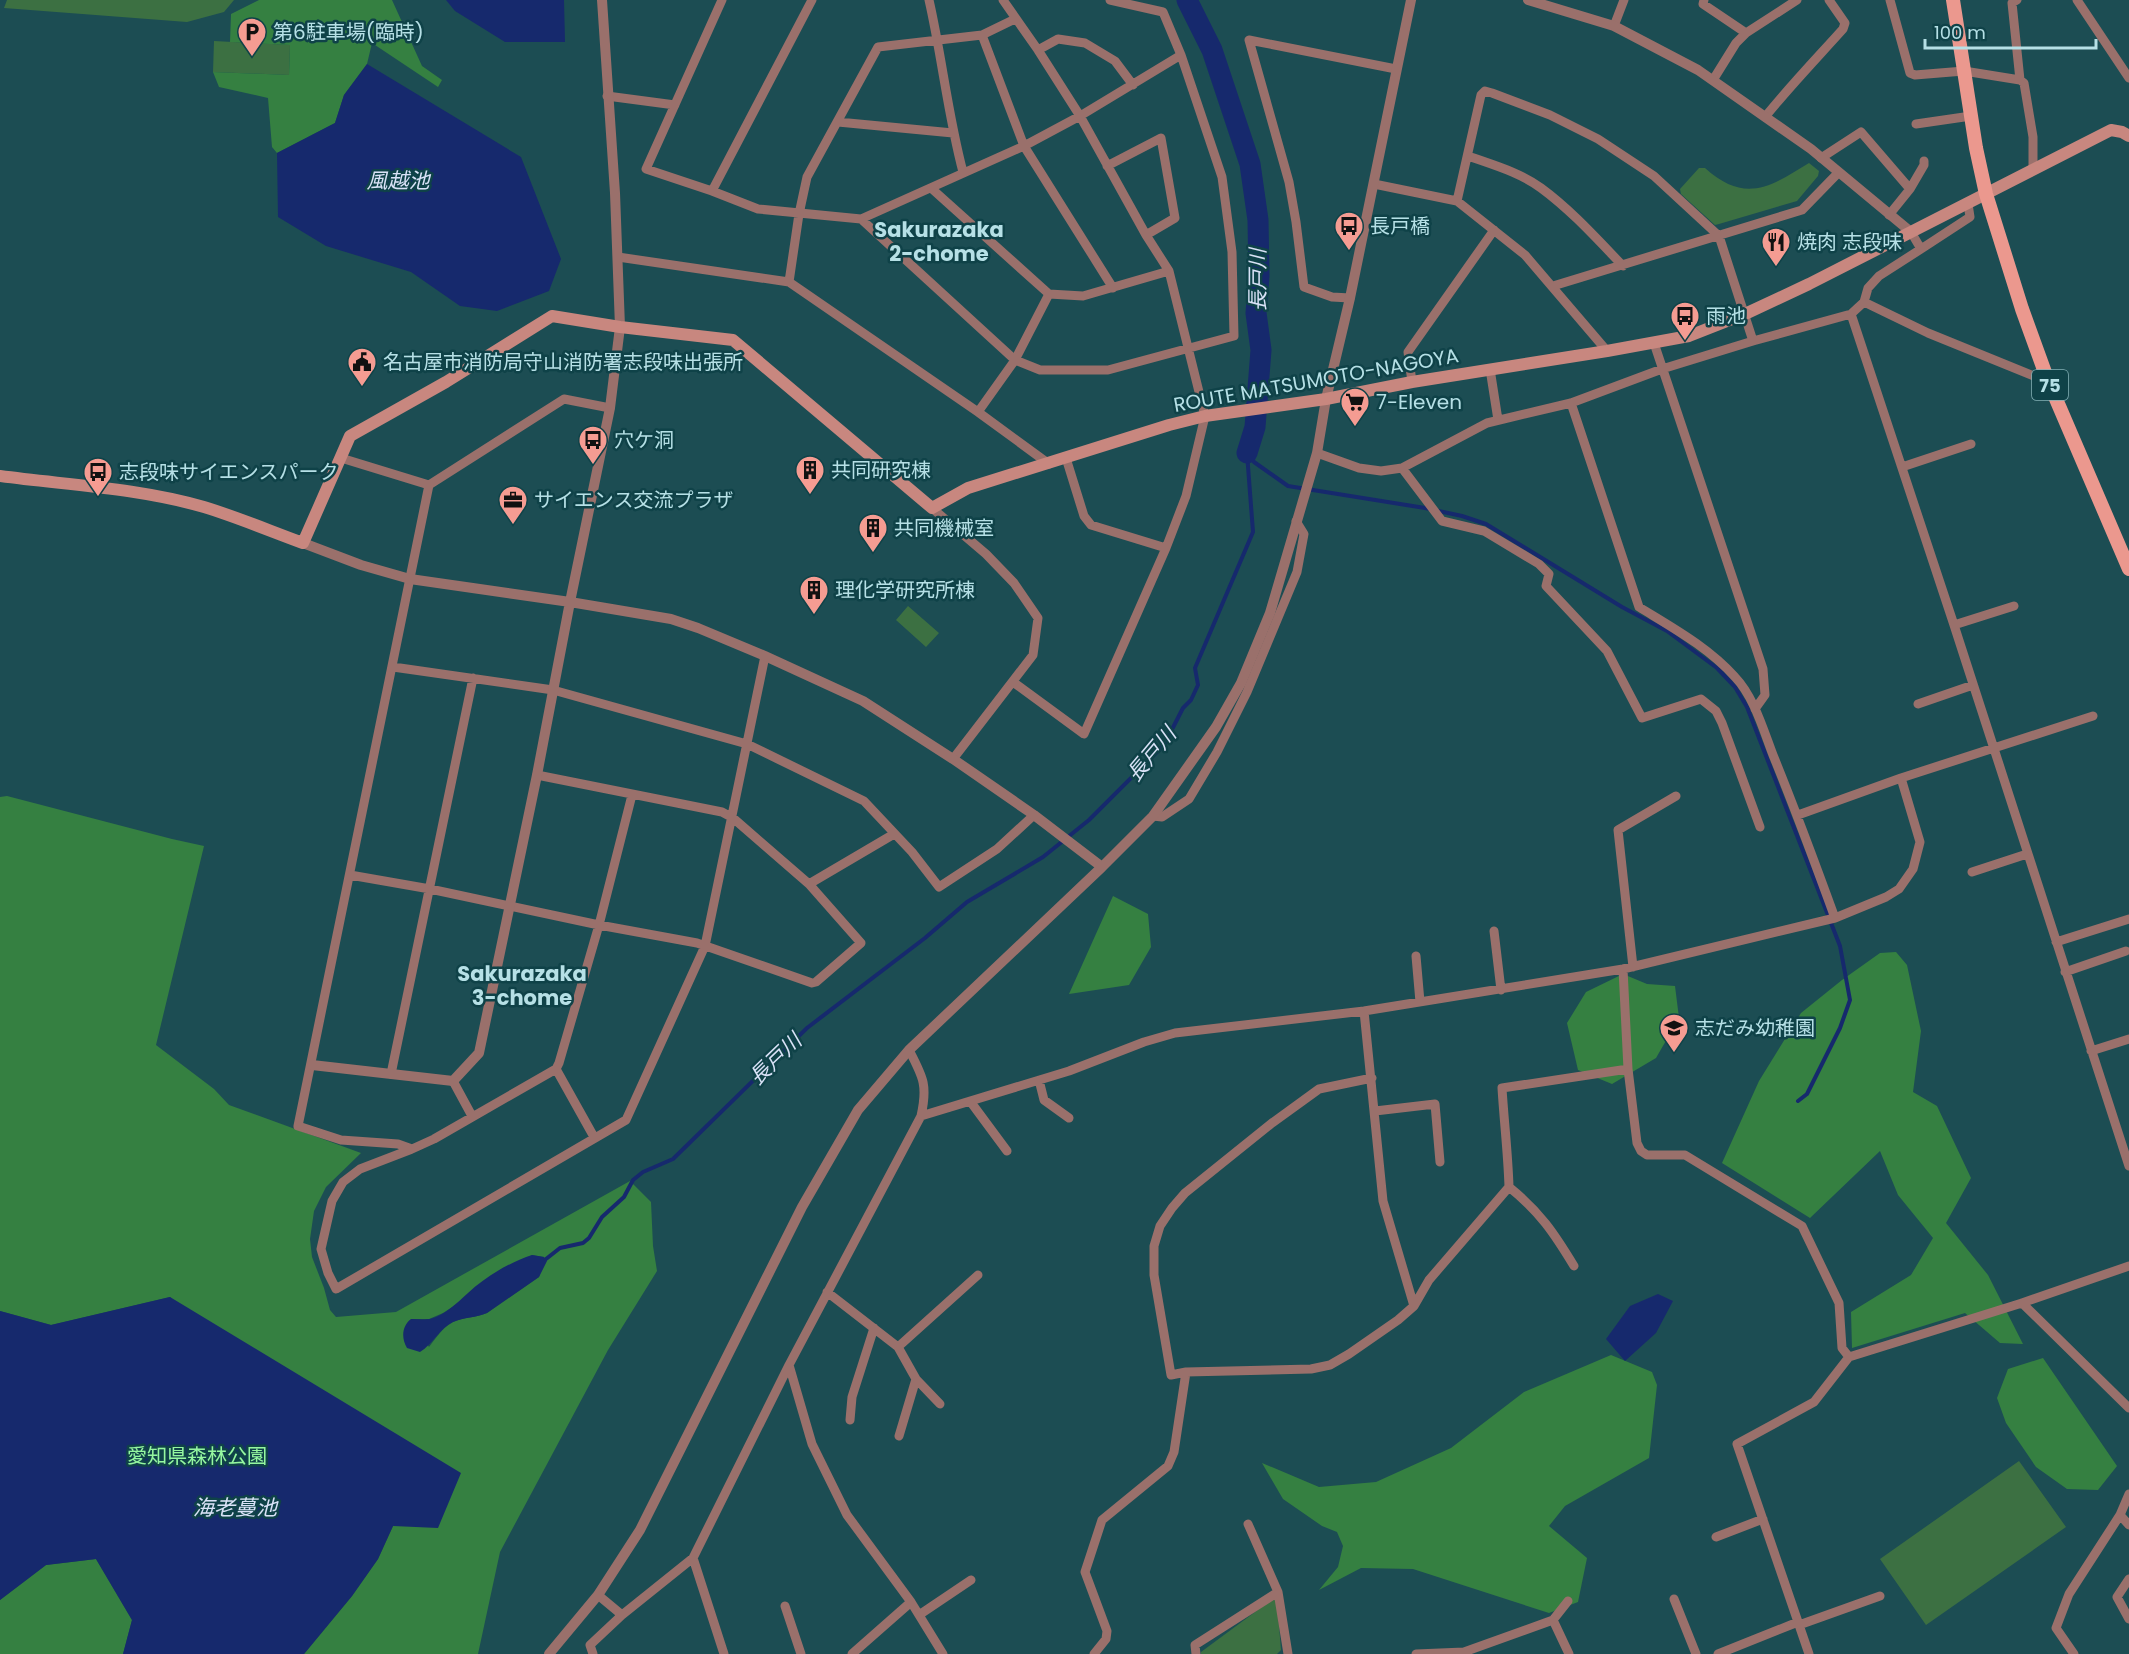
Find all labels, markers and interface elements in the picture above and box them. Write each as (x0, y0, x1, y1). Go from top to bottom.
scale bar (1925, 12, 2096, 50)
parking icon: 第6駐車場(臨時) (236, 16, 268, 58)
place label: 第6駐車場(臨時) (273, 18, 424, 46)
text: 100 m (1934, 20, 1986, 45)
water label: 風越池 (367, 166, 431, 195)
bus stop icon: 長戸橋 (1333, 210, 1365, 252)
place label: 長戸橋 (1370, 212, 1430, 240)
district label: Sakurazaka 2-chome (874, 215, 1004, 268)
restaurant icon: 焼肉 志段味 (1760, 226, 1792, 268)
place label: 焼肉 志段味 (1797, 228, 1902, 256)
water label: 長戸川 (1243, 247, 1272, 312)
bus stop icon: 雨池 (1669, 300, 1701, 342)
place label: 雨池 (1706, 302, 1746, 330)
street label: ROUTE MATSUMOTO-NAGOYA (1171, 341, 1461, 419)
public building icon: 名古屋市消防局守山消防署志段味出張所 (346, 346, 378, 388)
place label: 名古屋市消防局守山消防署志段味出張所 (383, 348, 743, 376)
road number: 75 (2032, 370, 2068, 400)
supermarket icon: 7-Eleven (1339, 386, 1371, 428)
place label: 7-Eleven (1376, 388, 1462, 416)
bus stop icon: 穴ケ洞 (577, 424, 609, 466)
place label: 穴ケ洞 (614, 426, 674, 454)
building icon: 共同研究棟 (794, 454, 826, 496)
bus stop icon: 志段味サイエンスパーク (82, 456, 114, 498)
place label: 共同研究棟 (831, 456, 931, 484)
place label: 志段味サイエンスパーク (119, 458, 338, 486)
office icon: サイエンス交流プラザ (497, 484, 529, 526)
place label: サイエンス交流プラザ (534, 486, 733, 514)
building icon: 共同機械室 (857, 512, 889, 554)
place label: 共同機械室 (894, 514, 994, 542)
building icon: 理化学研究所棟 (798, 574, 830, 616)
place label: 理化学研究所棟 (835, 576, 975, 604)
water label: 長戸川 (1120, 719, 1184, 787)
district label: Sakurazaka 3-chome (457, 959, 587, 1012)
school or university icon: 志だみ幼稚園 (1658, 1012, 1690, 1054)
place label: 志だみ幼稚園 (1695, 1014, 1815, 1042)
water label: 長戸川 (742, 1025, 809, 1091)
park label: 愛知県森林公園 (127, 1442, 267, 1470)
water label: 海老蔓池 (193, 1493, 279, 1522)

